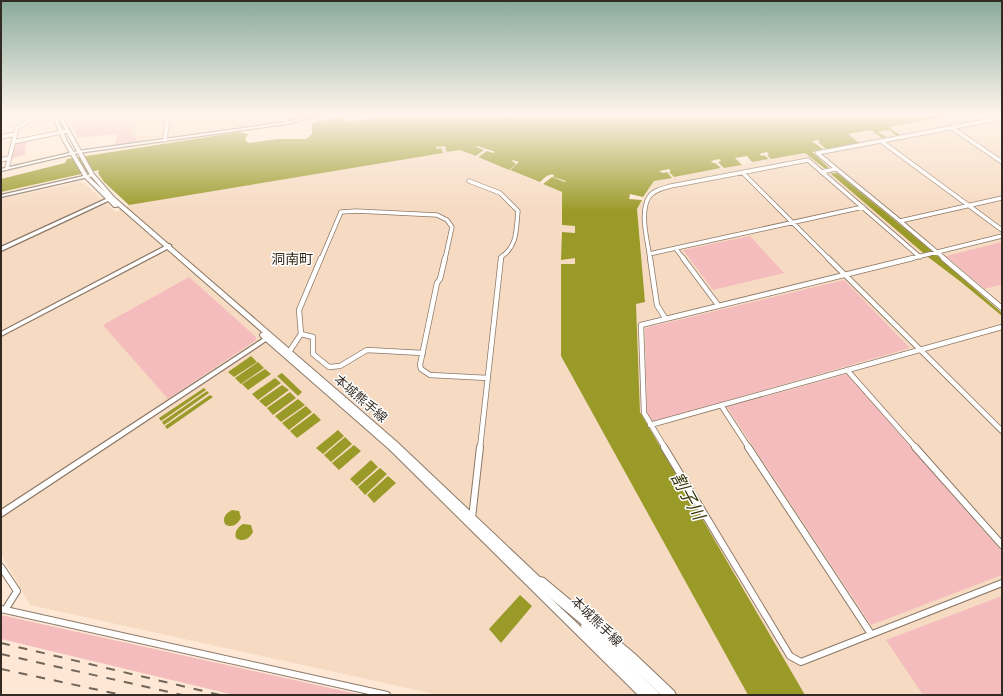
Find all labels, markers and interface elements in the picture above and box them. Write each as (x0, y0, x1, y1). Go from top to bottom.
district label: 洞南町 (271, 251, 313, 267)
street label: 本城熊手線 (331, 371, 390, 425)
water label: 割子川 (667, 469, 710, 525)
street label: 本城熊手線 (568, 593, 625, 649)

